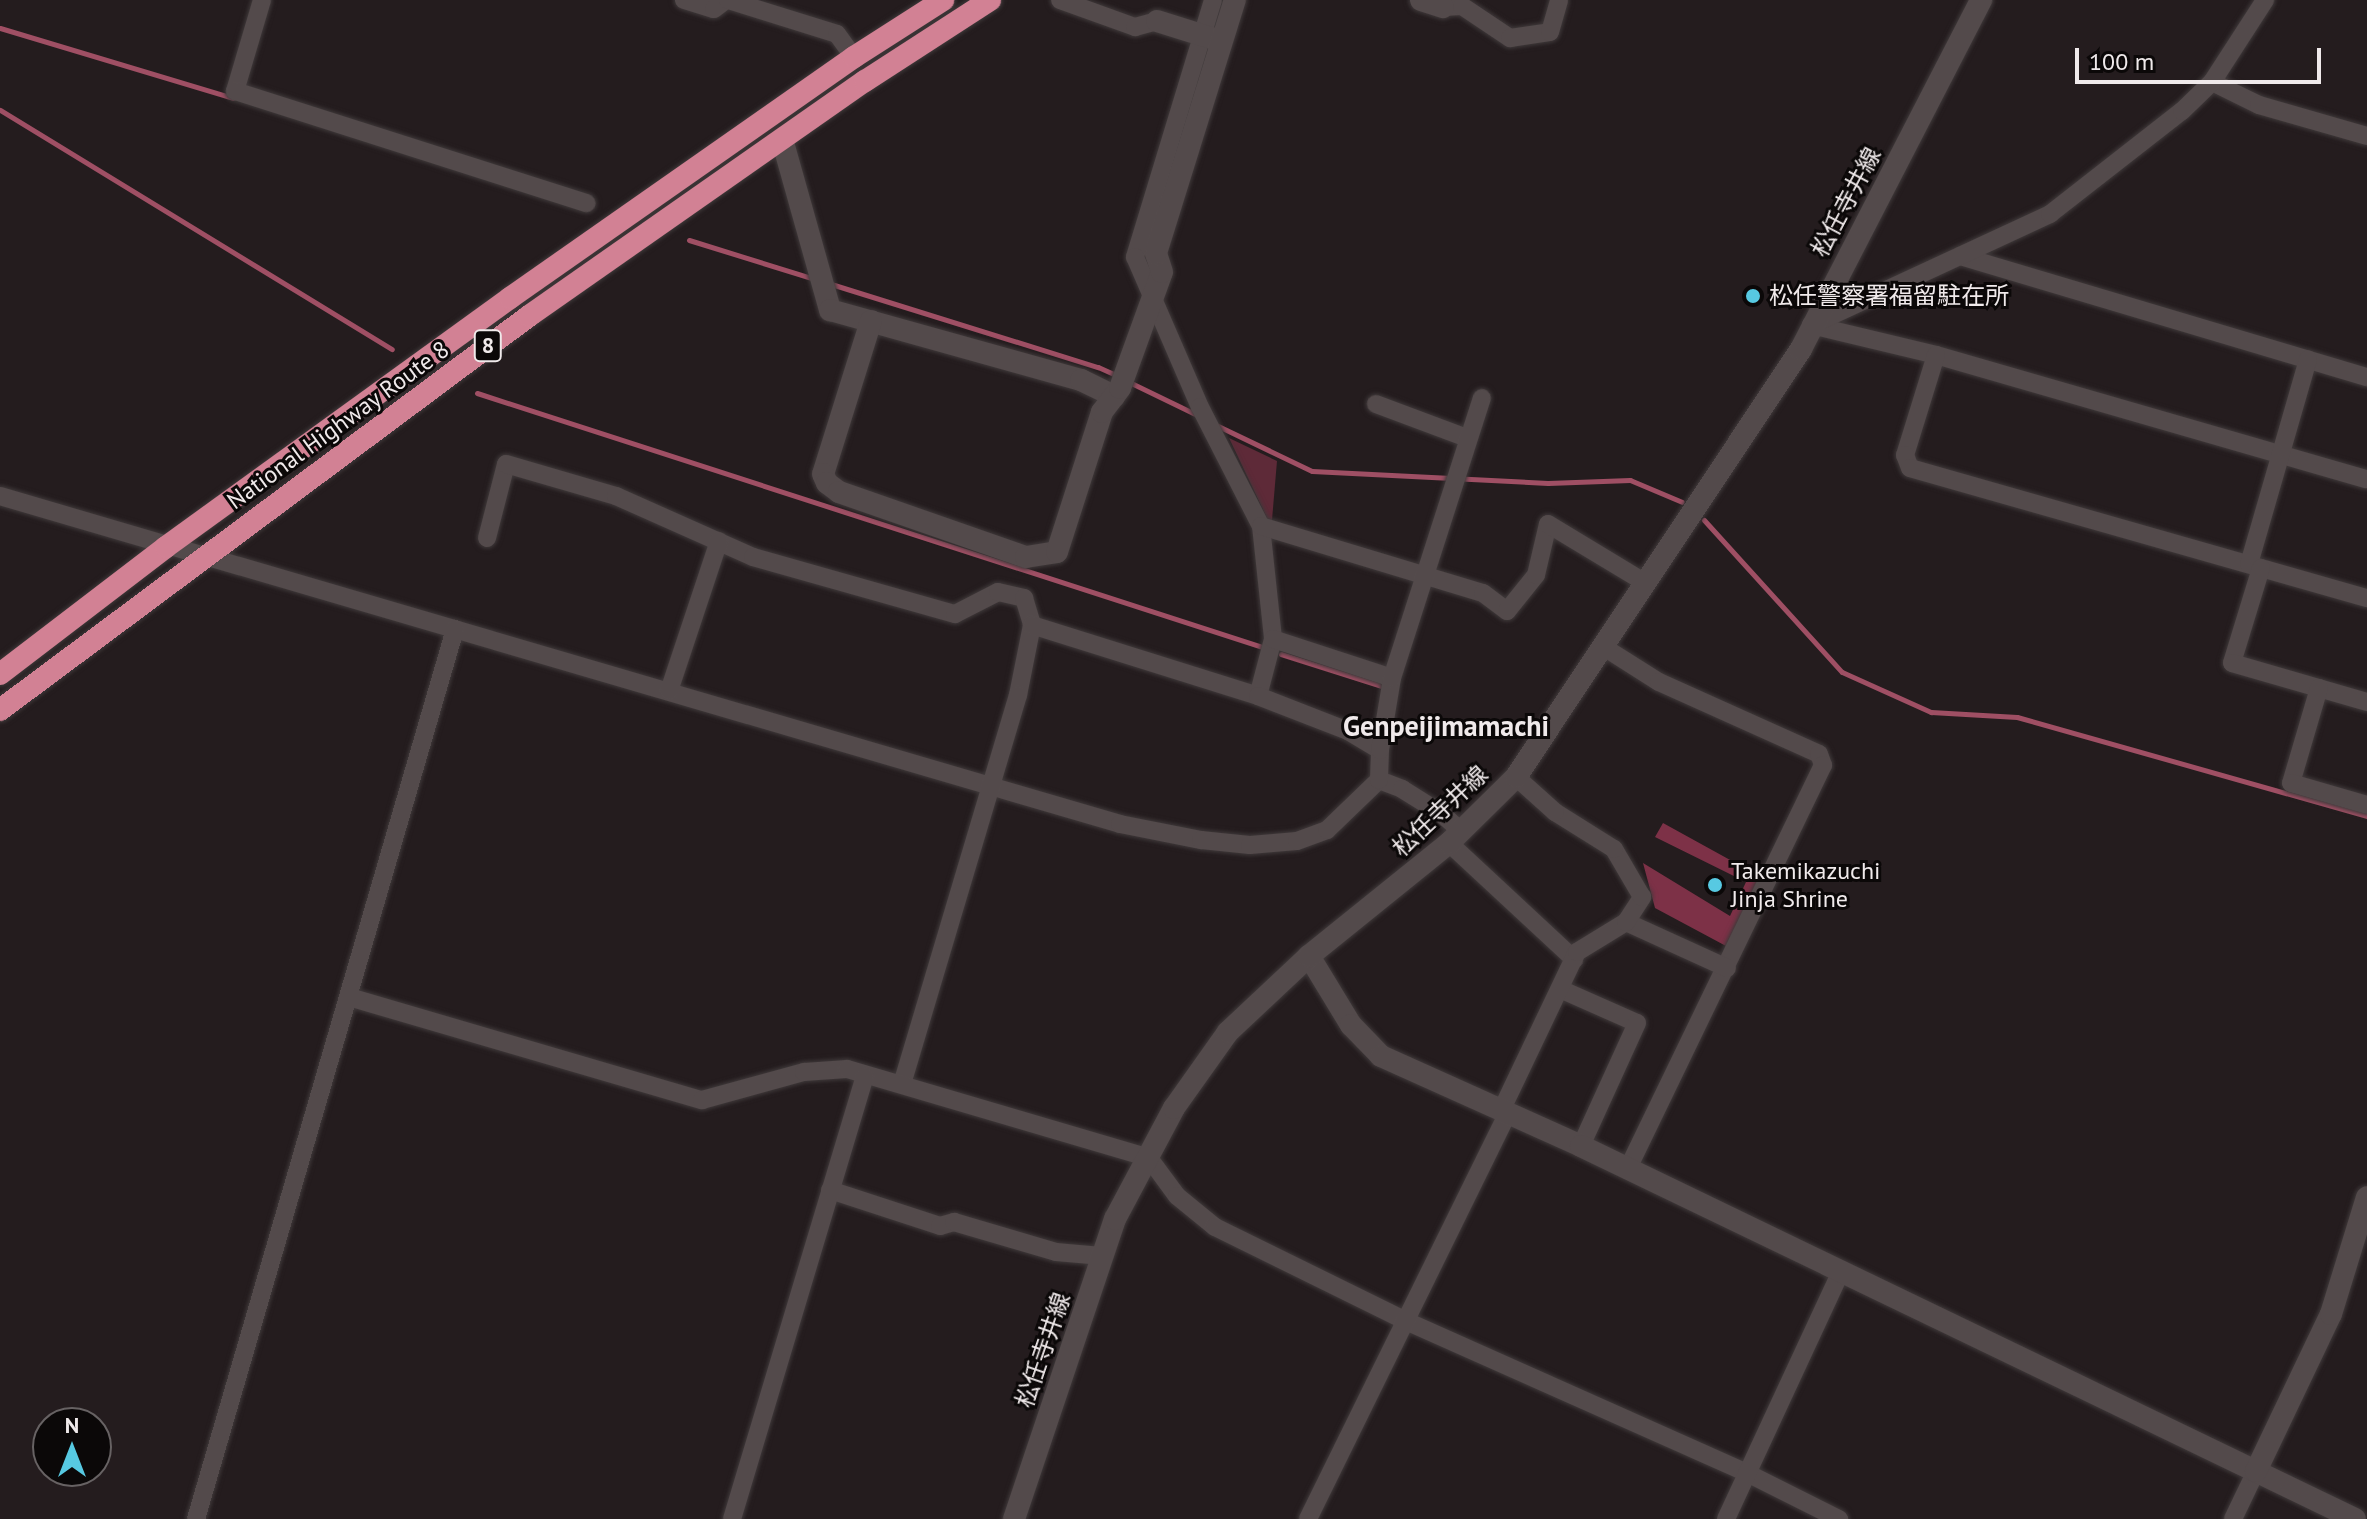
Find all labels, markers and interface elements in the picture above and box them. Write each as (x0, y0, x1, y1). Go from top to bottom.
scale bar (2079, 32, 2325, 82)
text: 100 m (2089, 46, 2154, 77)
street label: 松任寺井線 (1805, 142, 1887, 262)
place label: 松任警察署福留駐在所 (1769, 282, 2009, 310)
marker: 松任警察署福留駐在所 (1744, 287, 1762, 305)
road number: 8 (472, 328, 504, 364)
street label: National Highway Route 8 (221, 335, 455, 515)
district label: Genpeijimamachi (1343, 709, 1549, 743)
street label: 松任寺井線 (1386, 760, 1494, 862)
place label: Takemikazuchi Jinja Shrine (1731, 857, 1880, 913)
marker: Takemikazuchi Jinja Shrine (1706, 876, 1724, 894)
street label: 松任寺井線 (1010, 1289, 1076, 1411)
north arrow (32, 1407, 112, 1487)
text: N (65, 1411, 79, 1439)

